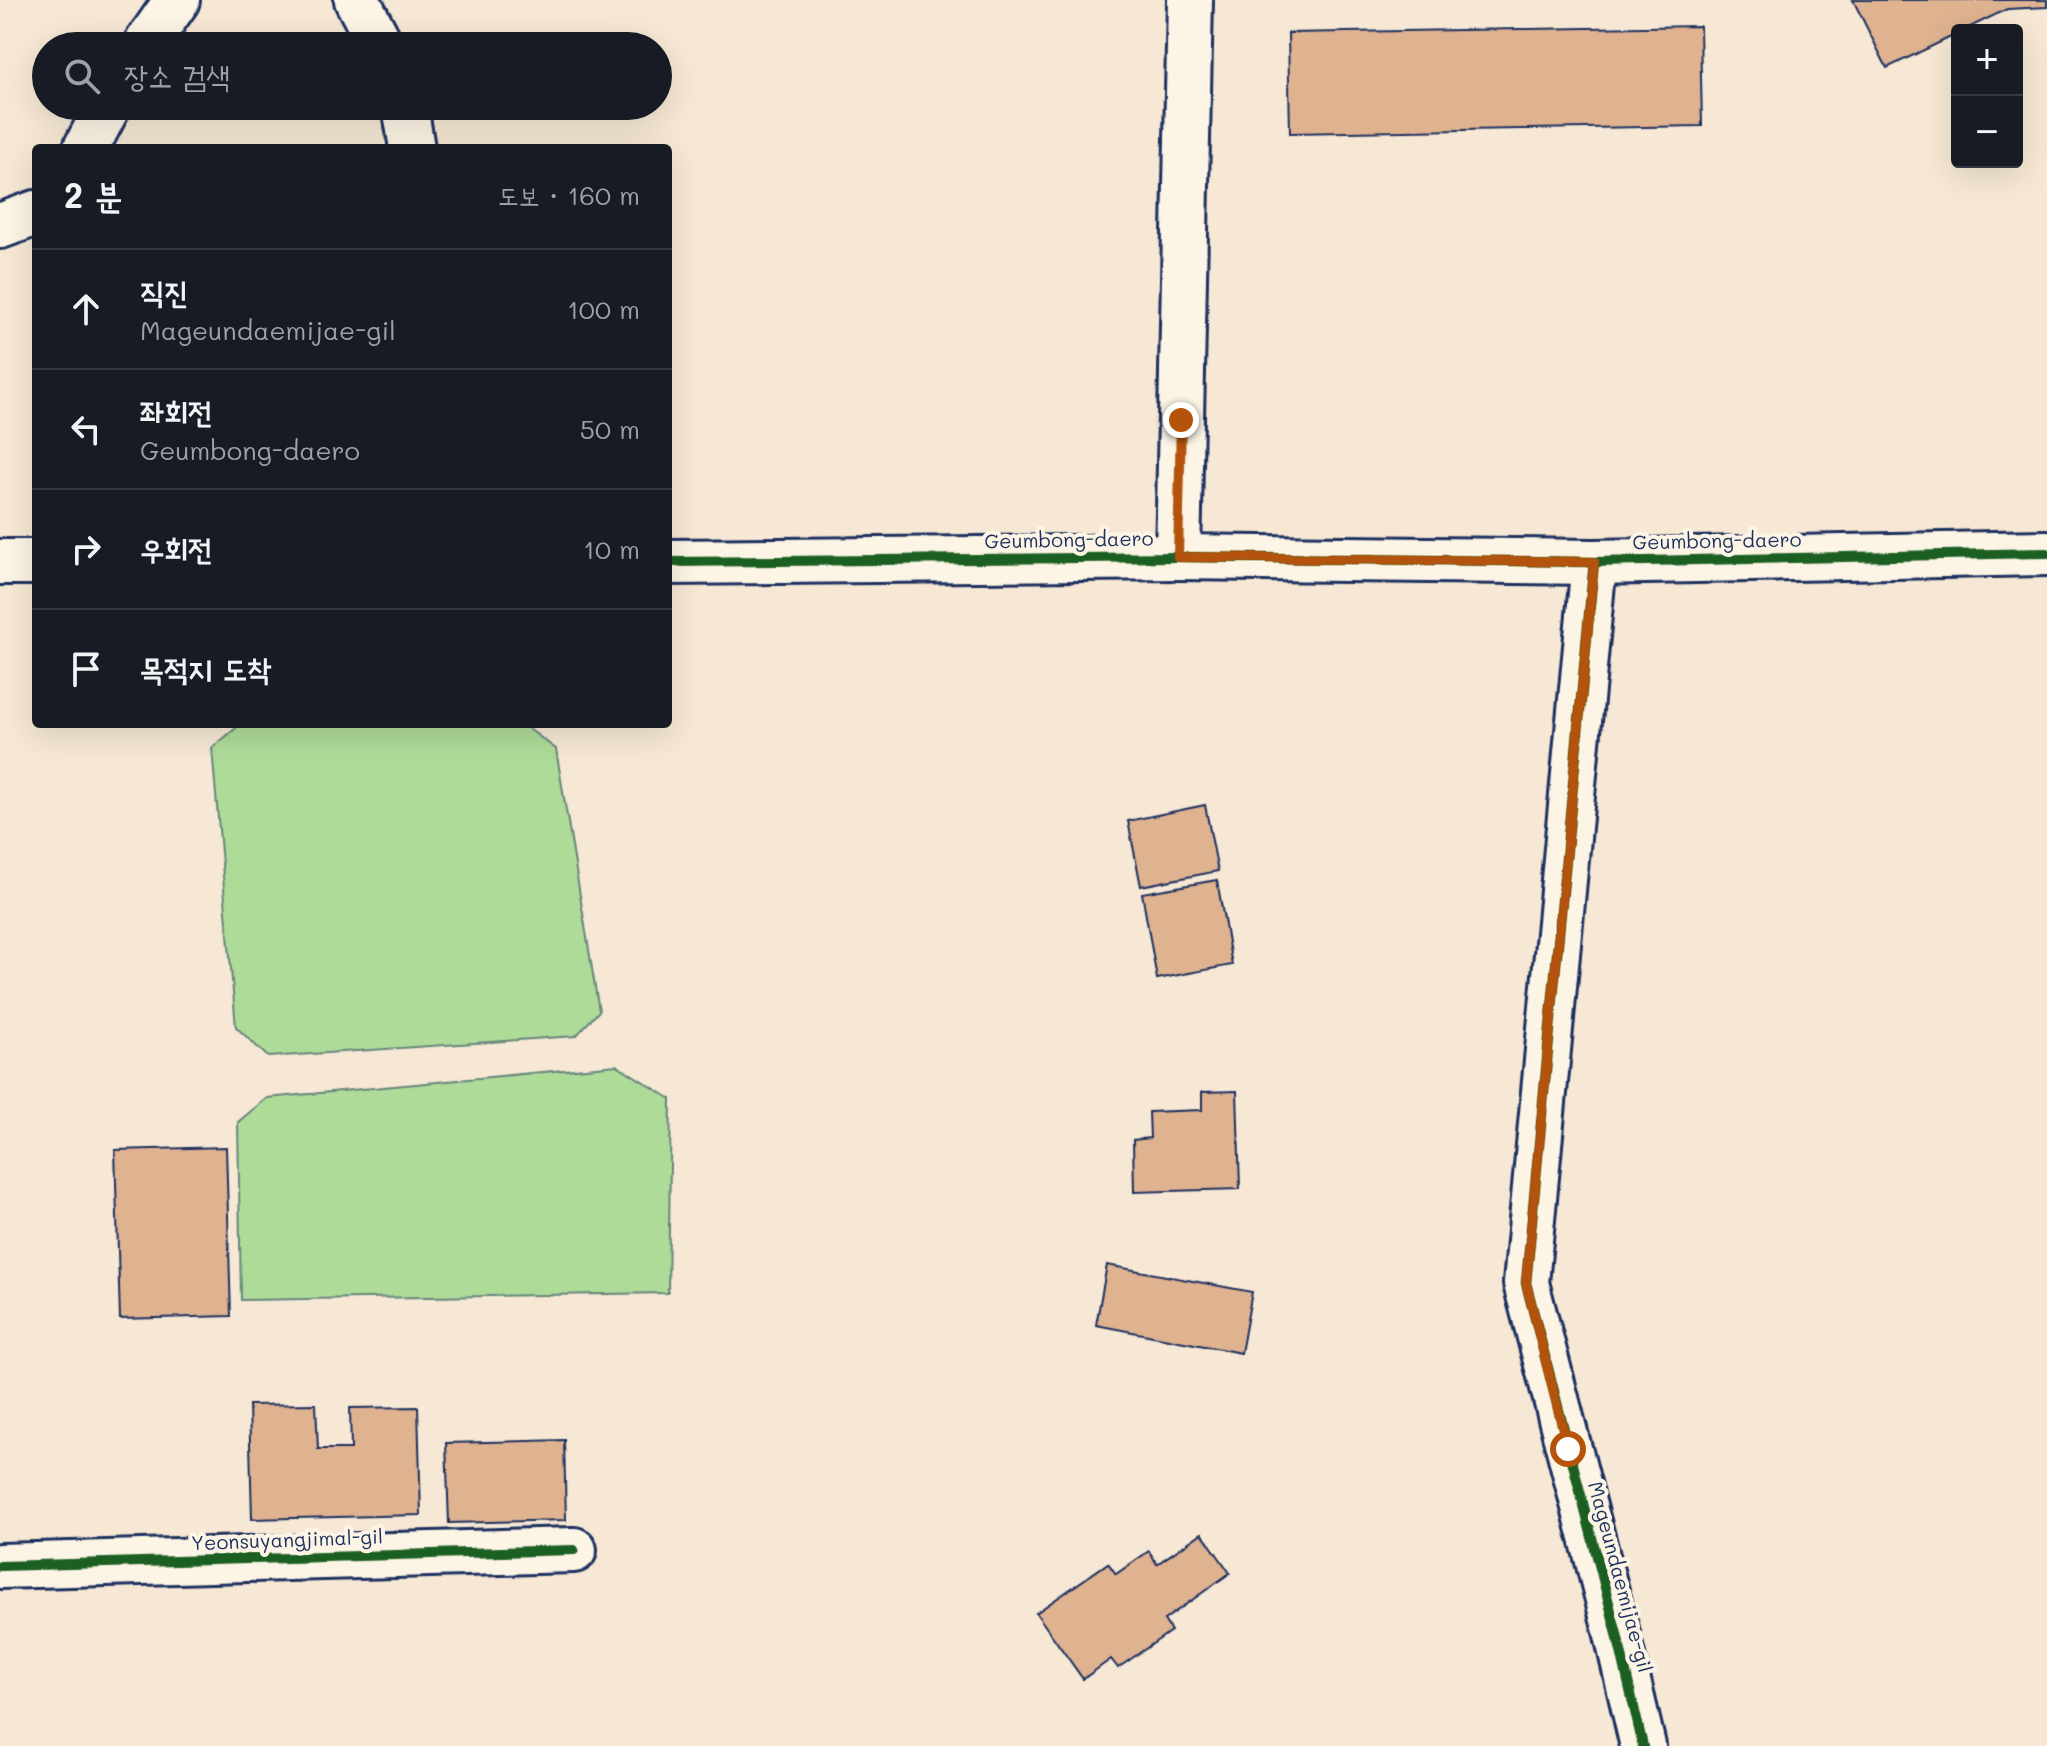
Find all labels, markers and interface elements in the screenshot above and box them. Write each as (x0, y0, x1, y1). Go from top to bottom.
map controls (1951, 24, 2023, 168)
button: + (1951, 24, 2023, 96)
search box (32, 32, 672, 120)
icon: search (60, 54, 104, 98)
text: 장소 검색 (124, 55, 230, 95)
button: − (1951, 96, 2023, 168)
text: 2 분 (64, 172, 123, 217)
text: 도보 · 160 m (498, 178, 640, 212)
text: 직진 (140, 271, 188, 311)
icon: ahead (64, 287, 108, 331)
text: 100 m (567, 292, 640, 326)
text: Mageundaemijae-gil (140, 313, 396, 347)
text: 좌회전 (140, 391, 212, 431)
route end (1163, 402, 1199, 438)
icon: left (64, 407, 108, 451)
text: 50 m (580, 412, 640, 446)
text: Geumbong-daero (140, 433, 360, 467)
street label: Geumbong-daero (984, 525, 1154, 553)
street label: Geumbong-daero (1632, 526, 1802, 554)
icon: right (64, 527, 108, 571)
text: 우회전 (140, 528, 212, 568)
text: 10 m (583, 532, 640, 566)
icon: arrive (64, 647, 108, 691)
text: 목적지 도착 (140, 648, 272, 688)
route start (1550, 1431, 1586, 1467)
street label: Mageundaemijae-gil (1583, 1478, 1659, 1675)
street label: Yeonsuyangjimal-gil (191, 1523, 383, 1555)

